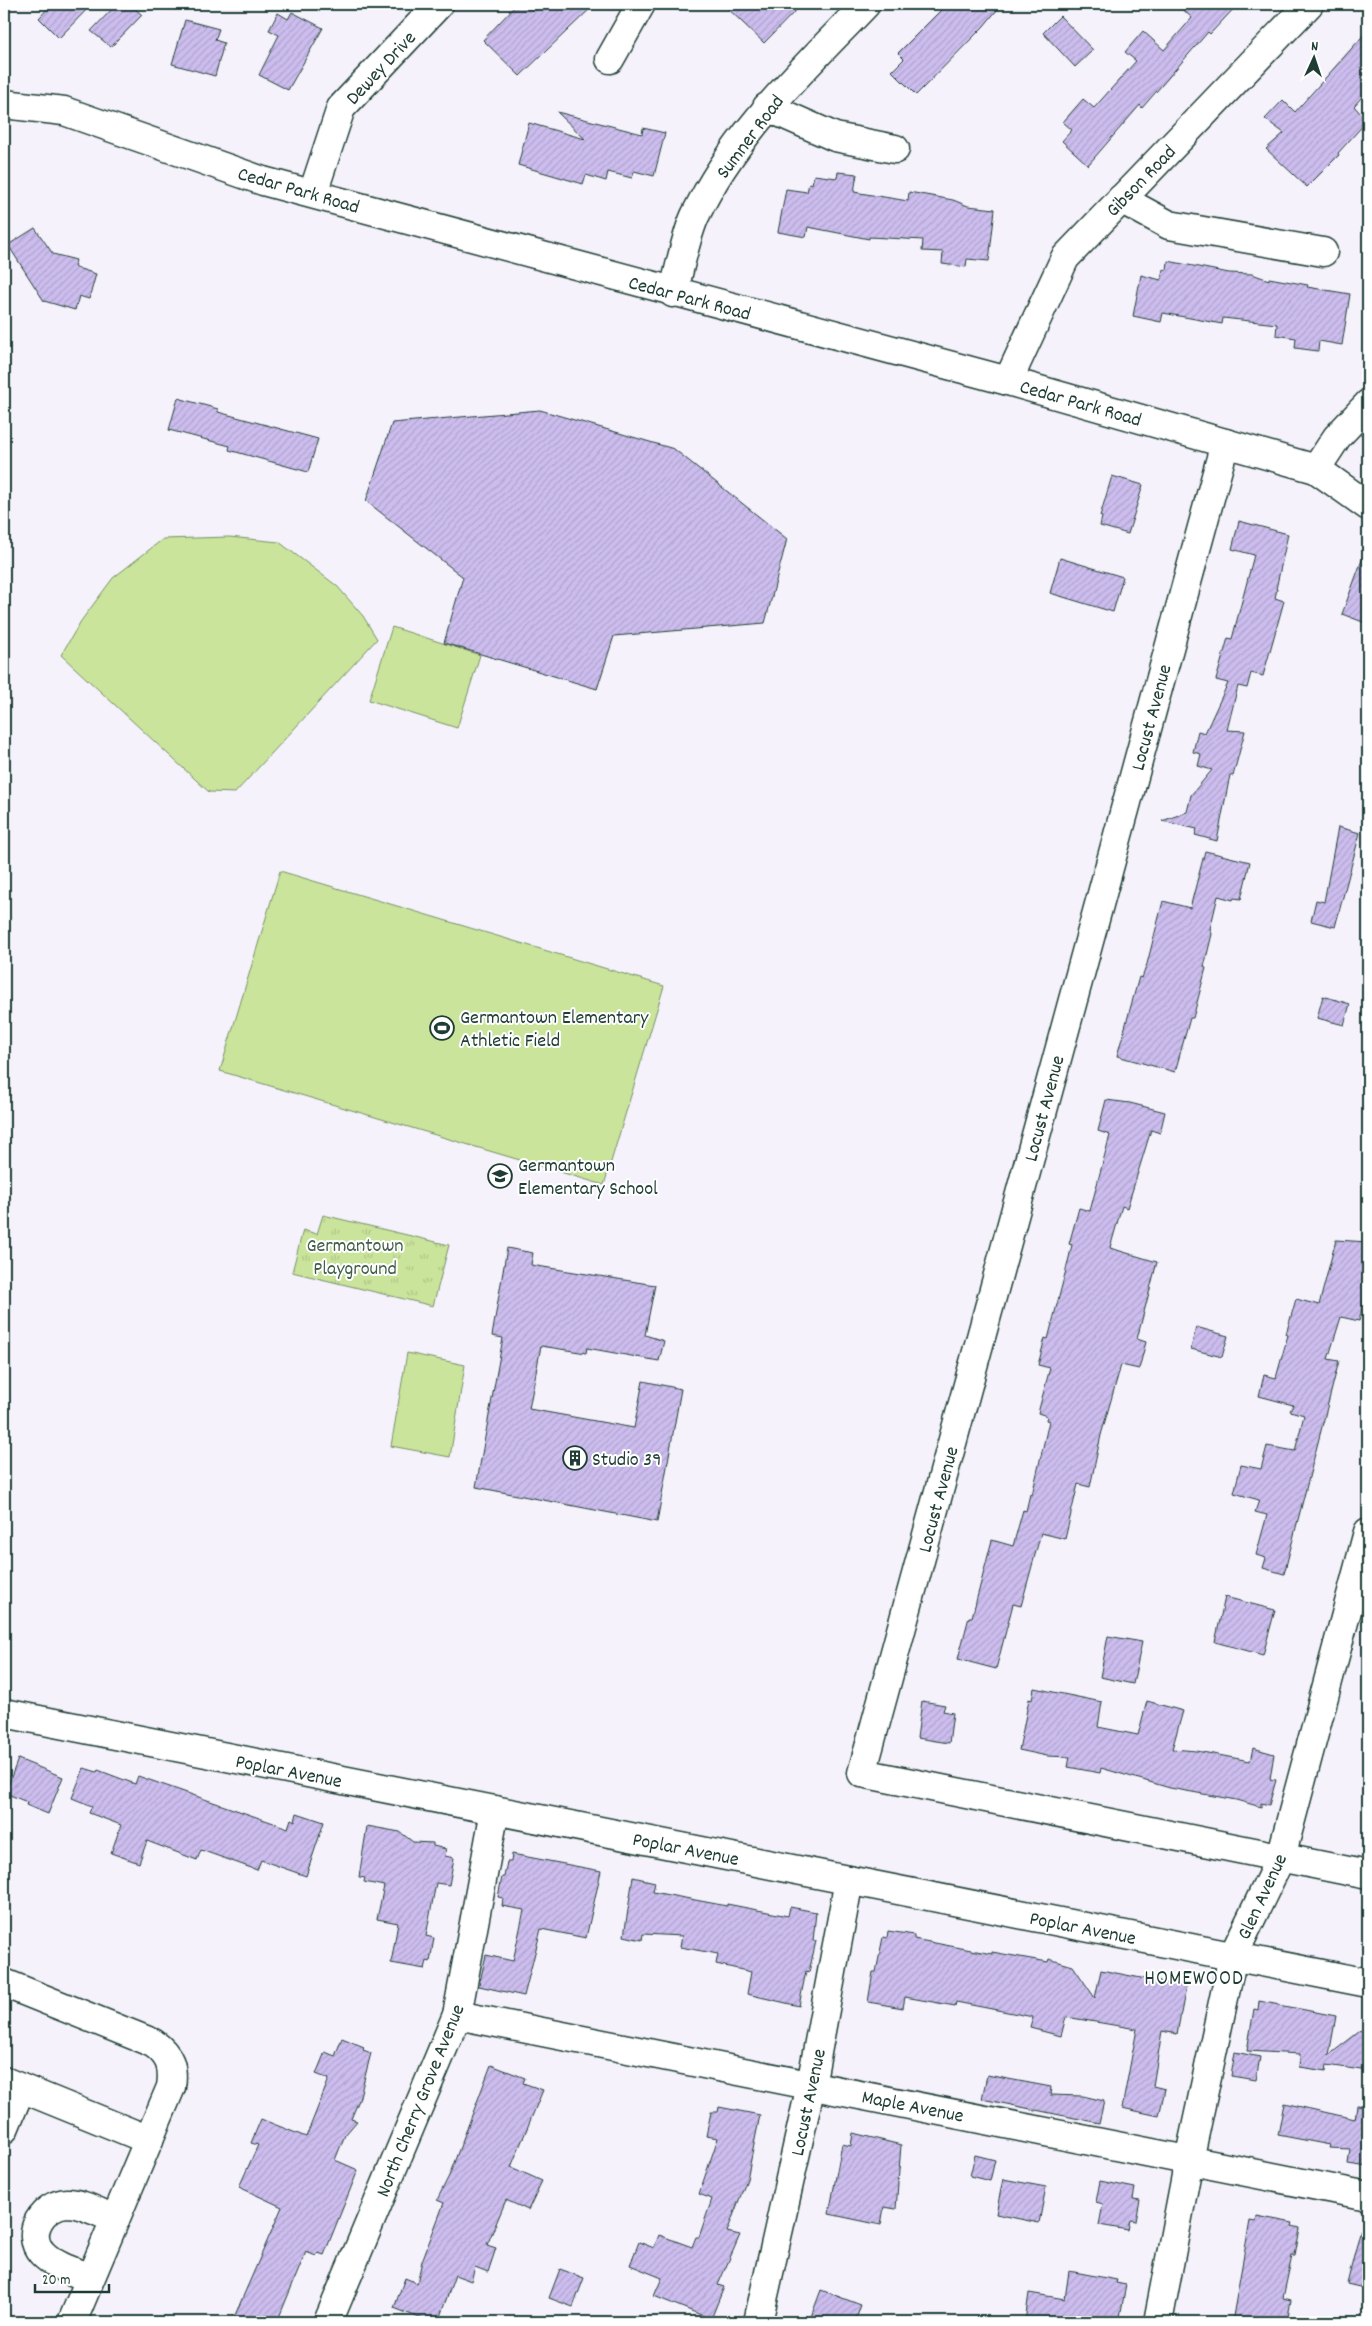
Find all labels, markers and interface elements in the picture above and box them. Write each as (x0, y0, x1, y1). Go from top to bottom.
street label: Dewey Drive (341, 26, 424, 112)
north arrow (1290, 32, 1340, 82)
text: N (1311, 37, 1319, 57)
street label: Sumner Road (711, 90, 792, 186)
street label: Gibson Road (1100, 140, 1184, 225)
street label: Cedar Park Road (234, 161, 362, 223)
street label: Cedar Park Road (625, 270, 753, 330)
street label: Cedar Park Road (1016, 374, 1144, 436)
street label: Locust Avenue (1125, 661, 1181, 774)
place label: Germantown Elementary Athletic Field (460, 1005, 649, 1056)
sports icon: Germantown Elementary Athletic Field (429, 1015, 455, 1041)
street label: Locust Avenue (1018, 1052, 1074, 1165)
place label: Germantown Elementary School (518, 1153, 658, 1204)
school or university icon: Germantown Elementary School (487, 1163, 513, 1189)
park label: Germantown Playground (306, 1233, 404, 1284)
street label: Locust Avenue (912, 1443, 968, 1556)
building icon: Studio 39 (562, 1445, 588, 1471)
place label: Studio 39 (592, 1447, 661, 1475)
street label: Poplar Avenue (233, 1749, 344, 1797)
street label: Poplar Avenue (630, 1827, 741, 1875)
street label: Glen Avenue (1232, 1849, 1296, 1945)
street label: Poplar Avenue (1027, 1906, 1138, 1954)
district label: HOMEWOOD (1144, 1965, 1244, 1995)
street label: North Cherry Grove Avenue (370, 2000, 473, 2202)
street label: Locust Avenue (785, 2046, 835, 2159)
street label: Maple Avenue (859, 2084, 966, 2132)
scale bar (35, 2261, 109, 2293)
text: 20 m (42, 2270, 70, 2292)

